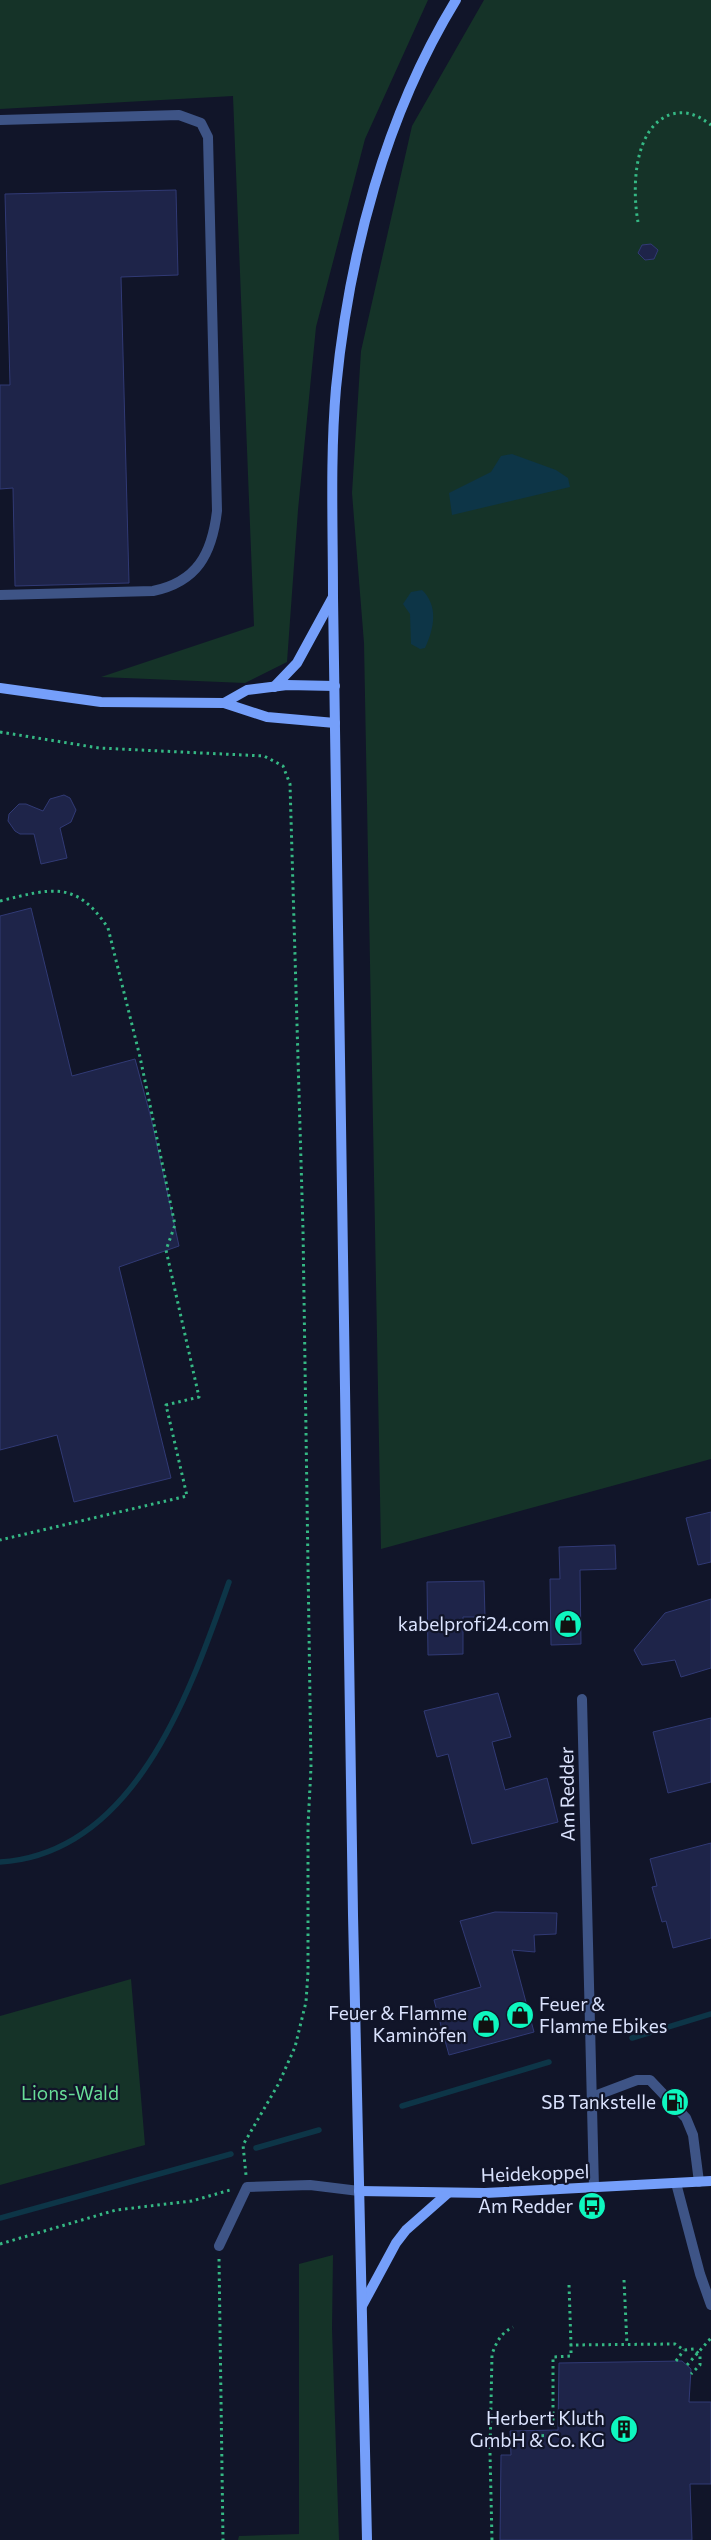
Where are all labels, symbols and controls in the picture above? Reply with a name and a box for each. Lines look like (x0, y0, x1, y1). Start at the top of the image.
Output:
shop icon: kabelprofi24.com (553, 1609, 583, 1639)
place label: kabelprofi24.com (398, 1612, 549, 1635)
street label: Am Redder (554, 1746, 579, 1842)
place label: Feuer & Flamme Ebikes (539, 1992, 667, 2037)
shop icon: Feuer & Flamme Ebikes (505, 2000, 535, 2030)
place label: Feuer & Flamme Kaminöfen (328, 2001, 467, 2046)
shop icon: Feuer & Flamme Kaminöfen (471, 2009, 501, 2039)
park label: Lions-Wald (21, 2081, 119, 2104)
fuel station icon: SB Tankstelle (660, 2087, 690, 2117)
place label: SB Tankstelle (541, 2090, 656, 2113)
street label: Heidekoppel (480, 2159, 590, 2186)
bus stop icon: Am Redder (577, 2191, 607, 2221)
place label: Am Redder (478, 2194, 573, 2217)
place label: Herbert Kluth GmbH & Co. KG (470, 2406, 605, 2451)
building icon: Herbert Kluth GmbH & Co. KG (609, 2414, 639, 2444)

